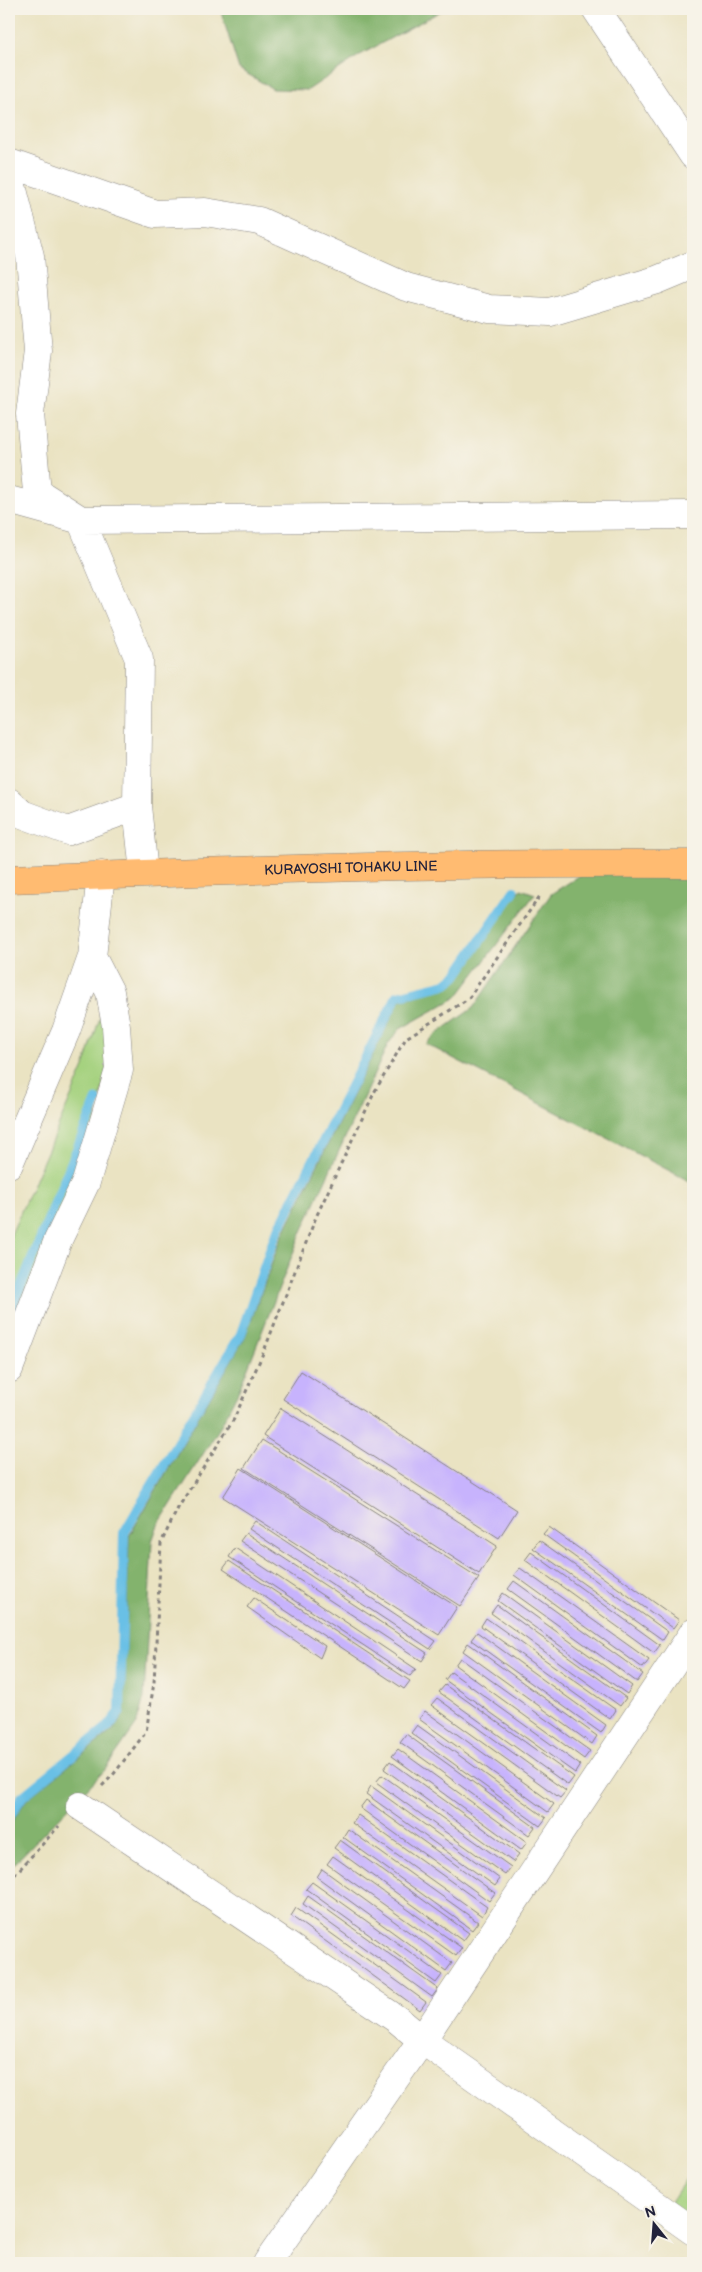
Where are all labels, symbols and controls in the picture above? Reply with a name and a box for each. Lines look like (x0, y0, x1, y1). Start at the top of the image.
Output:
street label: KURAYOSHI TOHAKU LINE (264, 857, 438, 878)
north arrow (630, 2200, 680, 2250)
text: N (643, 2202, 658, 2222)

